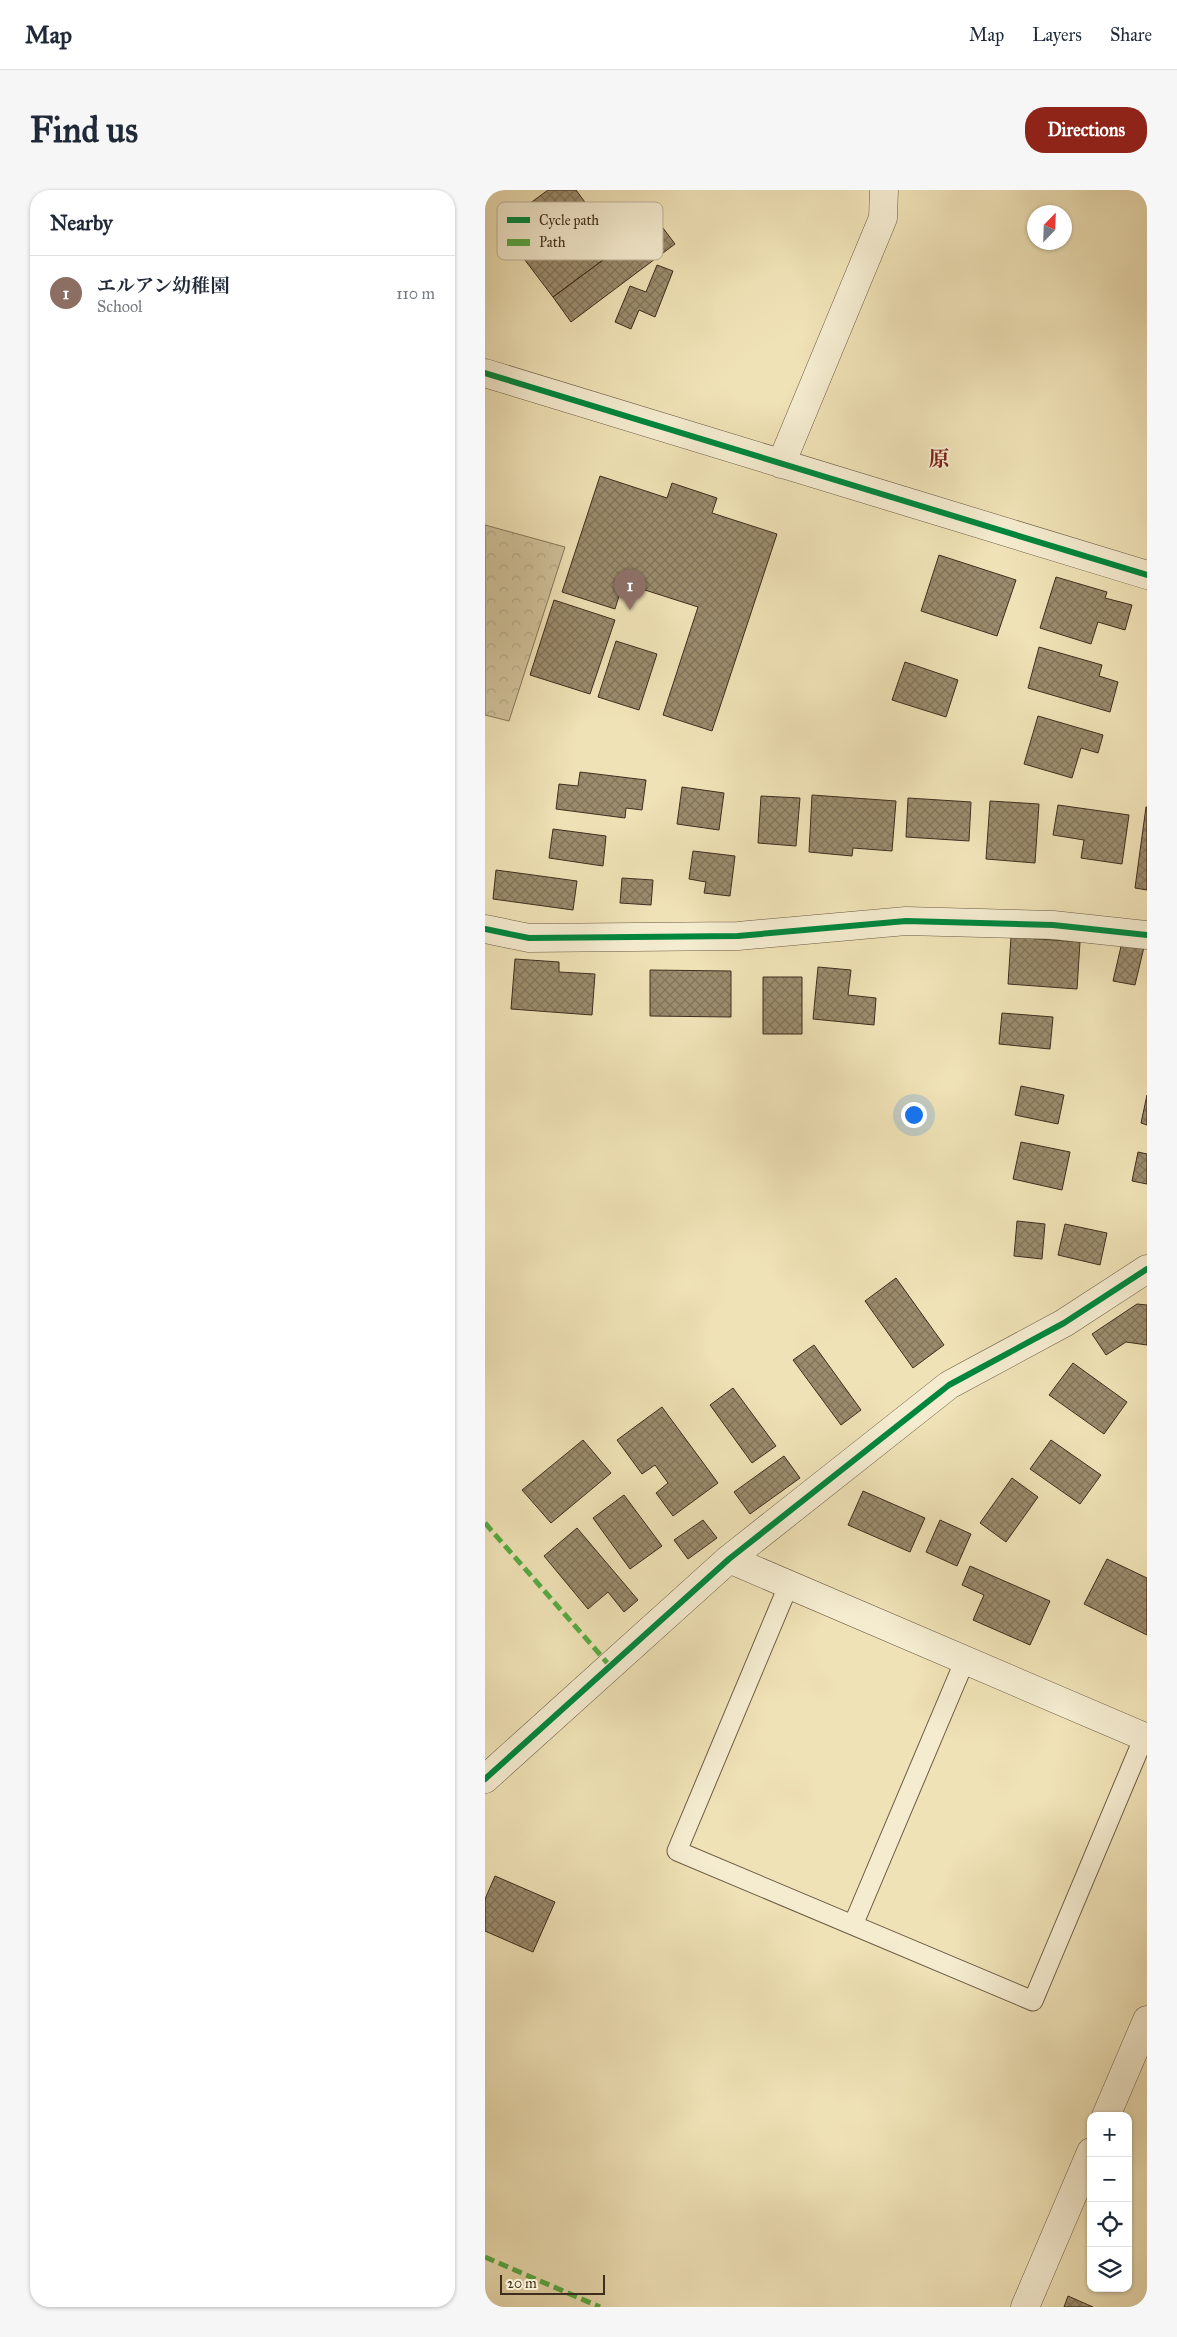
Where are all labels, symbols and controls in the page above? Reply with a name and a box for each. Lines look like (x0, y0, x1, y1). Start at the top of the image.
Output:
text: Map (25, 20, 72, 50)
text: Map (969, 24, 1004, 46)
text: Layers (1032, 24, 1082, 46)
text: Share (1110, 24, 1152, 46)
button: Directions (1025, 107, 1147, 153)
text: Find us (30, 109, 138, 152)
legend (497, 202, 663, 260)
north arrow (1027, 205, 1072, 250)
text: Nearby (50, 210, 113, 236)
text: Cycle path (539, 212, 599, 229)
text: Path (539, 234, 566, 251)
text: エルアン幼稚園 (97, 274, 229, 297)
text: 1 (63, 284, 69, 303)
text: 110 m (396, 284, 435, 303)
text: School (97, 297, 142, 316)
district label: 原 (929, 446, 950, 472)
pin: 1 (614, 569, 646, 610)
your location (901, 1102, 927, 1128)
map controls (1087, 2112, 1132, 2292)
button: + (1087, 2112, 1132, 2157)
button: − (1087, 2157, 1132, 2202)
button: locate (1087, 2202, 1132, 2247)
button: layers (1087, 2247, 1132, 2292)
scale bar (500, 2272, 605, 2295)
text: 20 m (507, 2275, 537, 2292)

